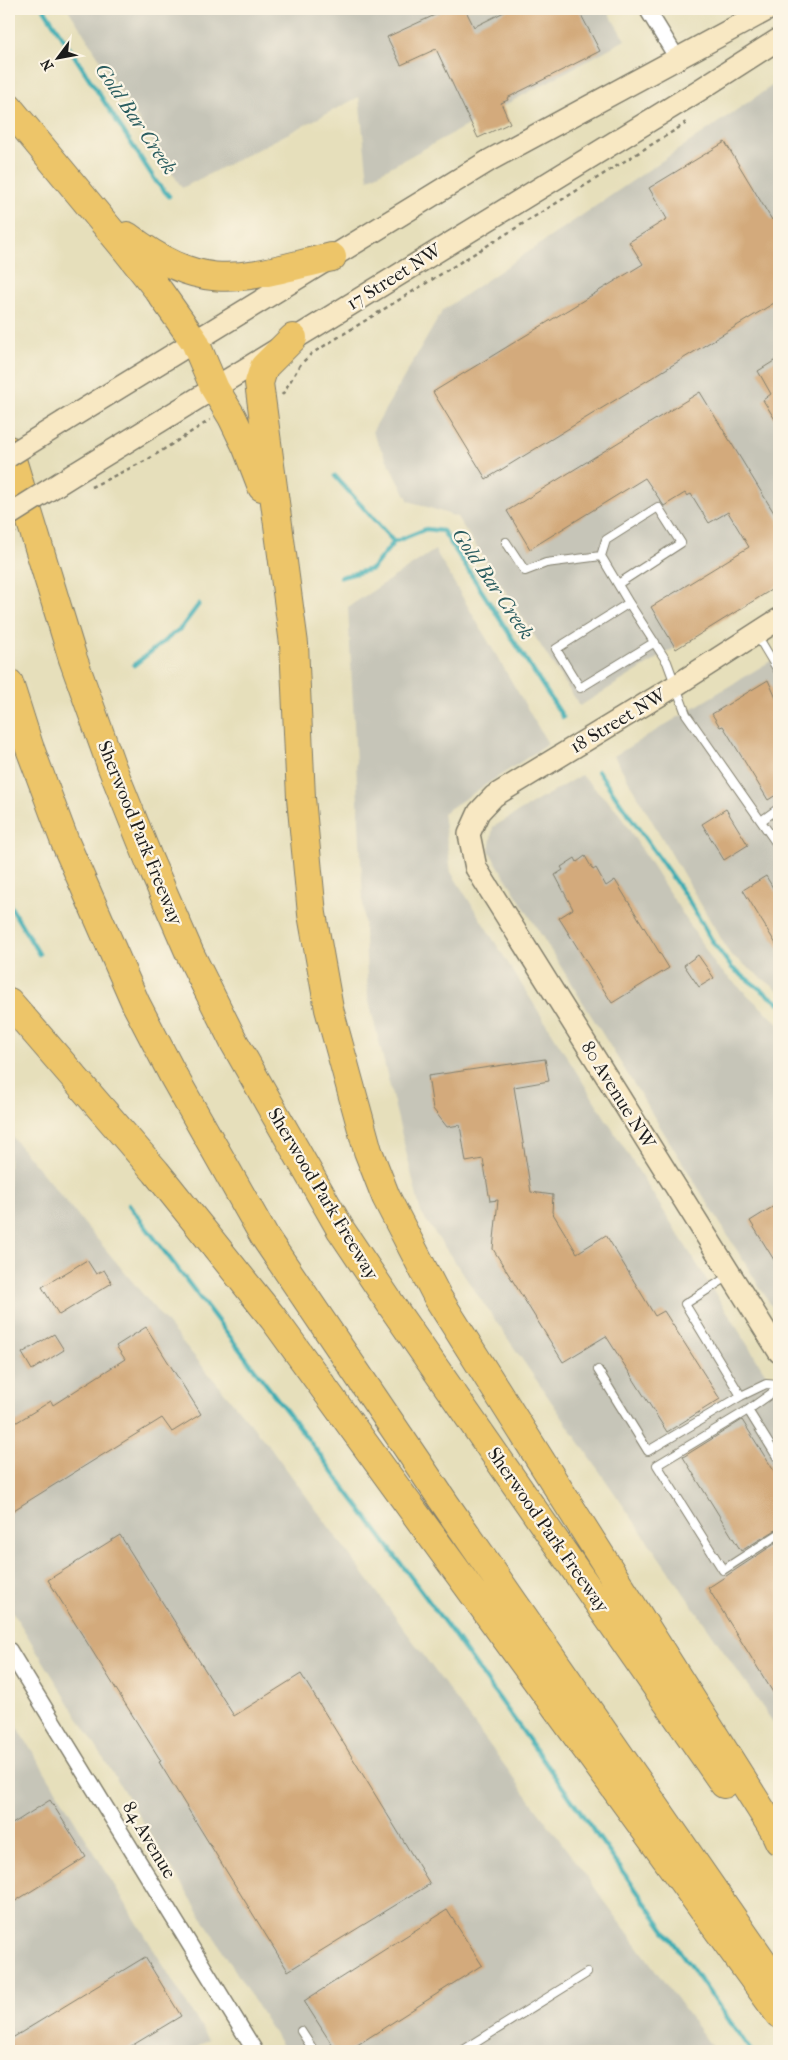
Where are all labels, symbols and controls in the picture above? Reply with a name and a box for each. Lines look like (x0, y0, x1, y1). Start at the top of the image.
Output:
north arrow (32, 32, 82, 82)
text: N (37, 55, 57, 74)
water label: Gold Bar Creek (90, 59, 182, 179)
street label: 17 Street NW (343, 239, 446, 315)
water label: Gold Bar Creek (447, 524, 539, 644)
street label: 18 Street NW (566, 683, 671, 758)
street label: Sherwood Park Freeway (93, 738, 187, 929)
street label: 80 Avenue NW (576, 1037, 661, 1154)
street label: Sherwood Park Freeway (263, 1104, 384, 1285)
street label: Sherwood Park Freeway (483, 1443, 614, 1618)
street label: 84 Avenue (117, 1797, 181, 1883)

